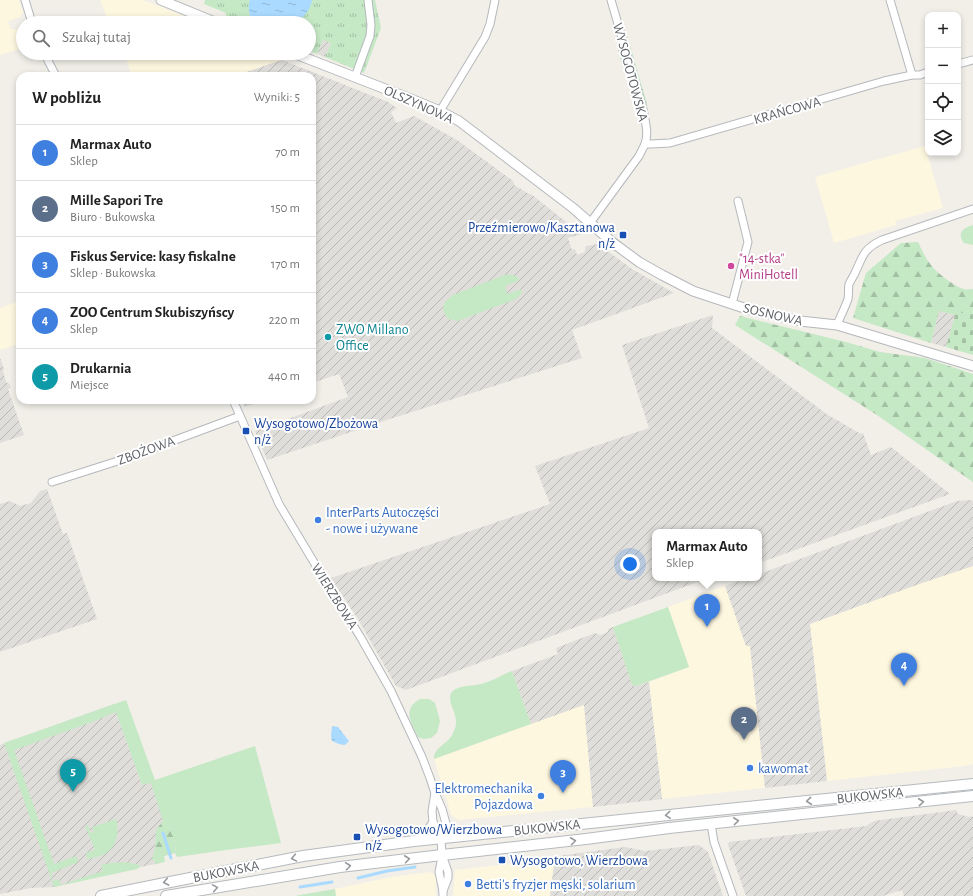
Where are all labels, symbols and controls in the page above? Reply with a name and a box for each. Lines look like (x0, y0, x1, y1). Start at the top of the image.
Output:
map controls (925, 12, 961, 156)
button: + (925, 12, 961, 48)
search box (16, 16, 316, 60)
street label: WYSOGOTOWSKA (610, 21, 650, 123)
icon: search (30, 27, 52, 49)
text: Szukaj tutaj (62, 30, 131, 45)
button: − (925, 48, 961, 84)
street label: OLSZYNOWA (382, 83, 455, 126)
button: locate (925, 84, 961, 120)
text: W pobliżu (32, 89, 101, 106)
text: Wyniki: 5 (254, 91, 300, 104)
street label: KRAŃCOWA (751, 92, 822, 127)
button: layers (925, 120, 961, 156)
text: Marmax Auto (70, 137, 152, 152)
text: 1 (43, 146, 47, 159)
text: 70 m (275, 146, 300, 159)
text: Sklep (70, 155, 98, 168)
text: Mille Sapori Tre (70, 193, 163, 208)
text: 2 (42, 202, 48, 215)
text: 150 m (271, 202, 300, 215)
text: Biuro · Bukowska (70, 211, 155, 224)
place label: Przeźmierowo/Kasztanowa n/ż (468, 221, 616, 251)
marker: Przeźmierowo/Kasztanowa n/ż (618, 230, 628, 240)
text: Fiskus Service: kasy fiskalne (70, 249, 236, 264)
place label: "14-stka" MiniHotell (739, 252, 798, 282)
text: 3 (42, 258, 48, 271)
text: 170 m (271, 258, 300, 271)
marker: "14-stka" MiniHotell (726, 261, 736, 271)
text: Sklep · Bukowska (70, 267, 156, 280)
street label: SOSNOWA (742, 301, 804, 329)
text: ZOO Centrum Skubiszyńscy (70, 305, 234, 320)
text: 4 (42, 314, 48, 327)
text: 220 m (269, 314, 300, 327)
text: Sklep (70, 323, 98, 336)
place label: ZWO Millano Office (336, 323, 409, 353)
marker: ZWO Millano Office (323, 332, 333, 342)
text: Drukarnia (70, 361, 131, 376)
text: 5 (42, 370, 48, 383)
text: 440 m (268, 370, 300, 383)
text: Miejsce (70, 379, 109, 392)
place label: Wysogotowo/Zbożowa n/ż (254, 417, 379, 447)
marker: Wysogotowo/Zbożowa n/ż (241, 426, 251, 436)
street label: ZBOŻOWA (115, 431, 177, 468)
place label: InterParts Autoczęści - nowe i używane (326, 506, 439, 536)
marker: InterParts Autoczęści - nowe i używane (313, 515, 323, 525)
popup (652, 529, 762, 581)
text: Marmax Auto (666, 539, 748, 554)
your location (620, 554, 640, 574)
text: Sklep (666, 557, 694, 570)
street label: WIERZBOWA (308, 561, 360, 632)
pin: 1 (694, 594, 720, 627)
pin: 4 (891, 653, 917, 686)
pin: 2 (731, 707, 757, 740)
pin: 5 (60, 759, 86, 792)
pin: 3 (550, 760, 576, 793)
place label: kawomat (758, 762, 809, 776)
marker: kawomat (745, 763, 755, 773)
place label: Elektromechanika Pojazdowa (434, 782, 534, 812)
street label: BUKOWSKA (836, 786, 904, 806)
marker: Elektromechanika Pojazdowa (536, 791, 546, 801)
one-way arrow (806, 796, 812, 805)
one-way arrow (918, 797, 924, 806)
one-way arrow (665, 810, 671, 819)
one-way arrow (733, 817, 739, 826)
street label: BUKOWSKA (513, 818, 581, 838)
place label: Wysogotowo/Wierzbowa n/ż (365, 823, 503, 853)
marker: Wysogotowo/Wierzbowa n/ż (352, 832, 362, 842)
one-way arrow (570, 837, 576, 846)
one-way arrow (291, 853, 297, 862)
place label: Wysogotowo, Wierzbowa (510, 854, 649, 868)
one-way arrow (404, 855, 410, 864)
marker: Wysogotowo, Wierzbowa (497, 855, 507, 865)
street label: BUKOWSKA (192, 859, 260, 885)
one-way arrow (345, 862, 352, 871)
one-way arrow (163, 878, 169, 886)
place label: Betti's fryzjer męski, solarium (476, 878, 636, 892)
marker: Betti's fryzjer męski, solarium (463, 879, 473, 889)
one-way arrow (212, 884, 218, 892)

